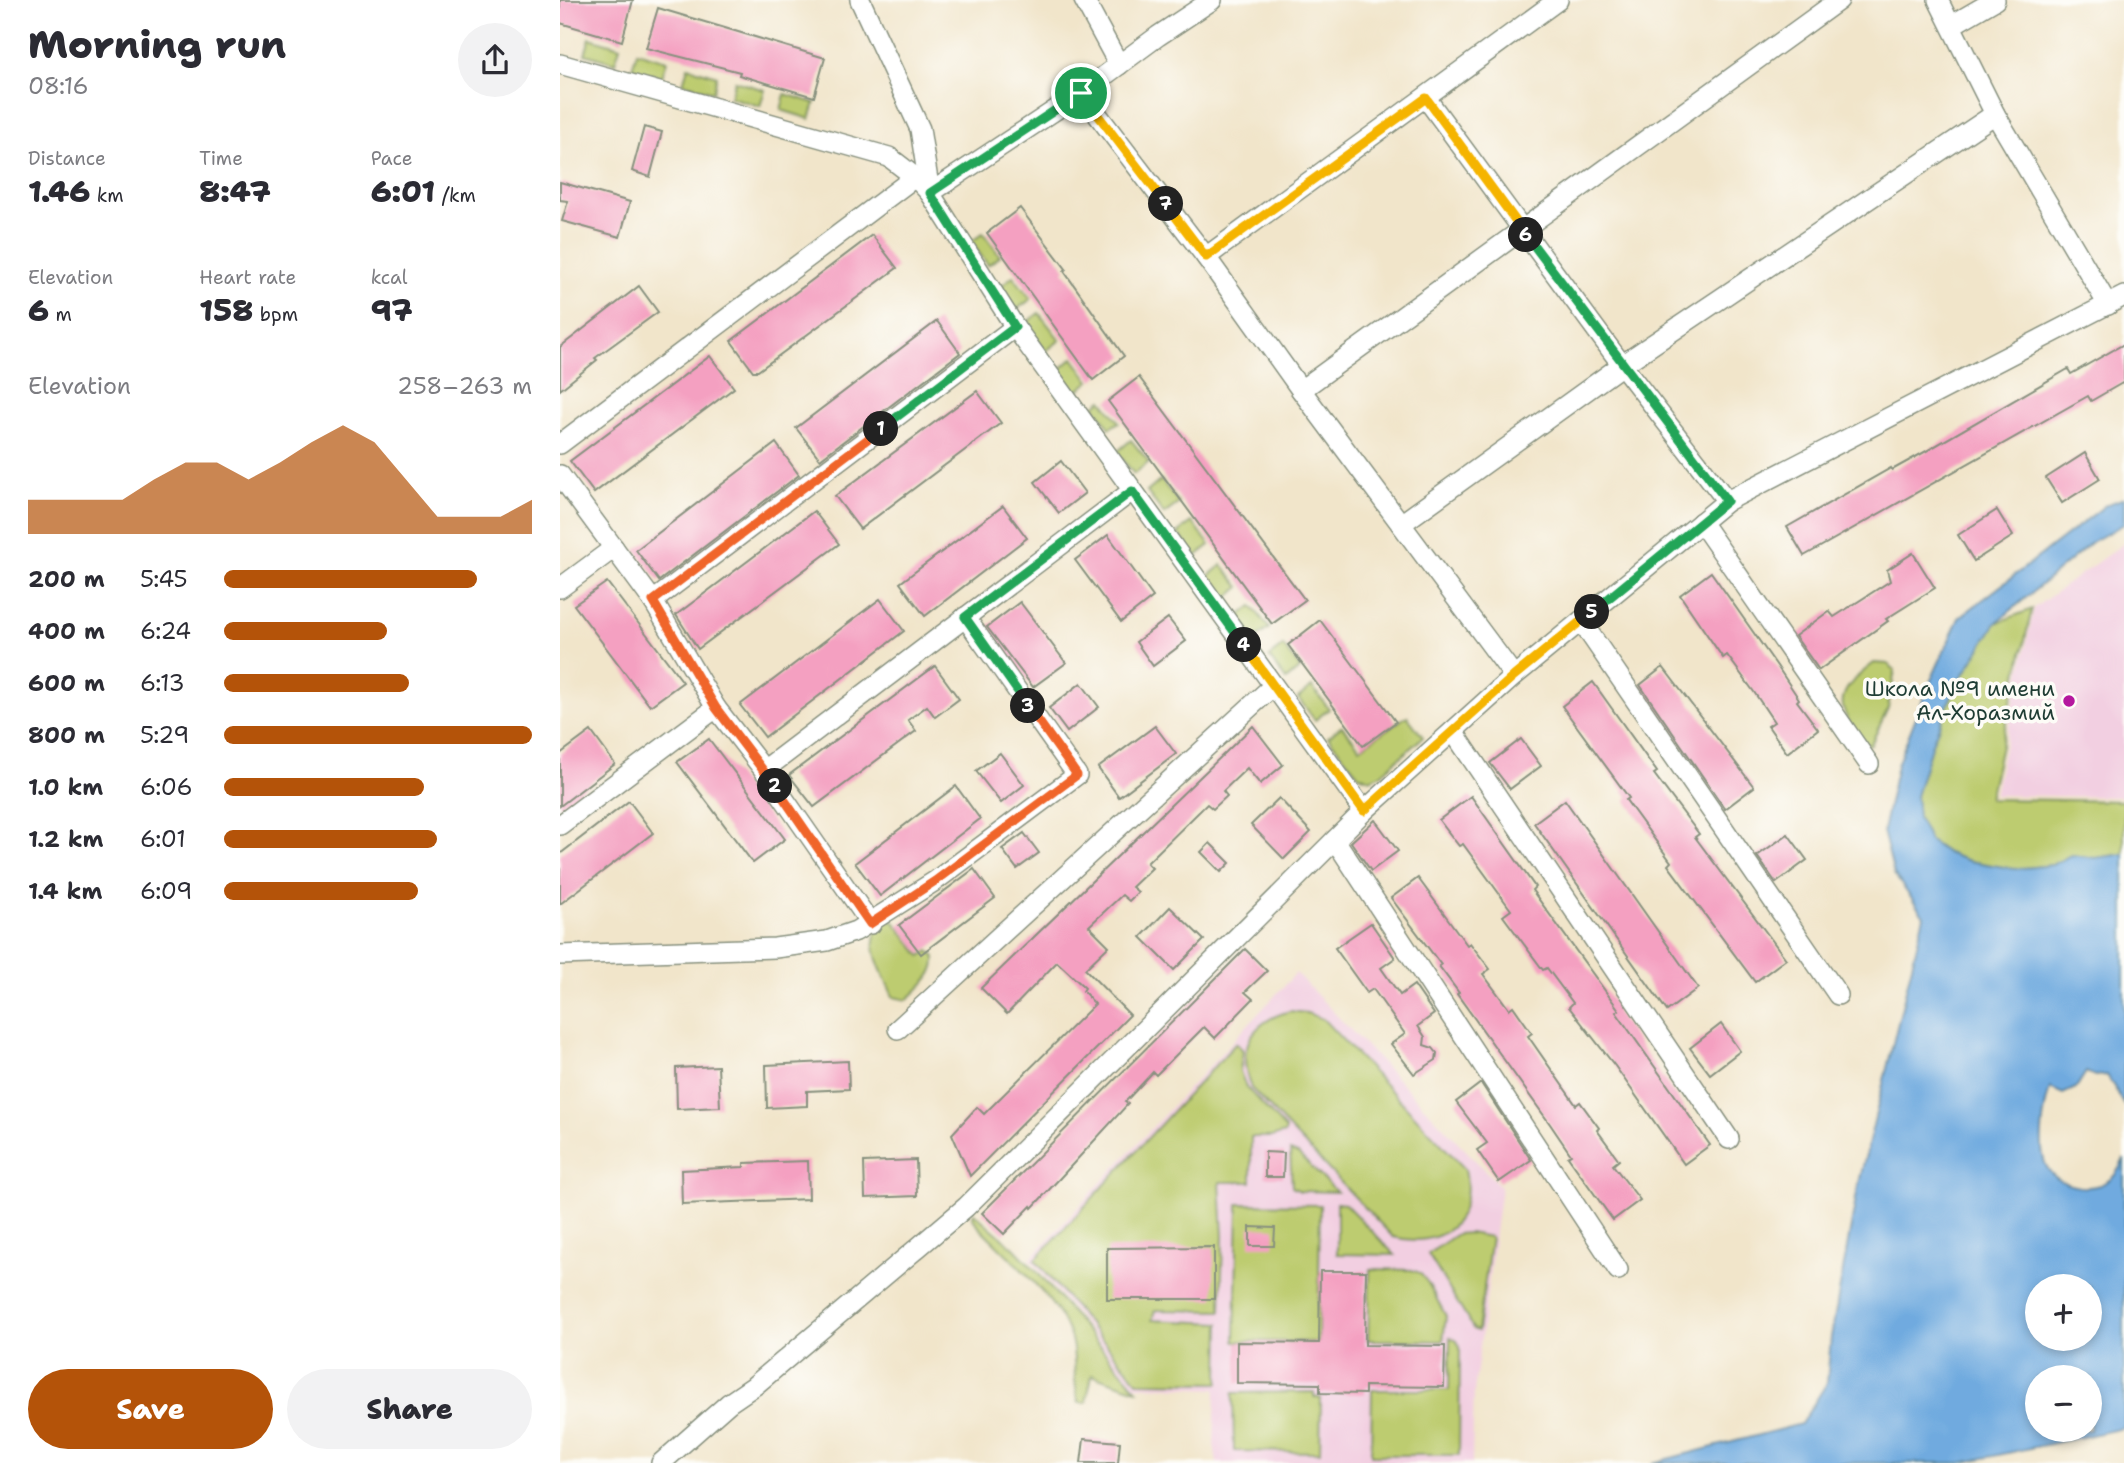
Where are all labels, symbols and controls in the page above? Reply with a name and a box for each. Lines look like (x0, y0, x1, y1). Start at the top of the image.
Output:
text: Morning run (28, 19, 286, 70)
button: share (458, 23, 532, 97)
pin (1051, 63, 1111, 123)
text: 08:16 (28, 71, 89, 101)
icon: arrive (1062, 74, 1100, 112)
text: Distance (28, 146, 106, 171)
text: Time (199, 146, 243, 171)
text: Pace (371, 146, 412, 171)
text: 1.46 (28, 171, 90, 212)
text: 8:47 (199, 171, 271, 212)
text: 6:01 (371, 171, 435, 212)
text: km (90, 183, 124, 208)
text: /km (435, 183, 476, 208)
pin: 7 (1148, 186, 1184, 222)
text: 7 (1159, 191, 1172, 216)
pin: 6 (1508, 218, 1544, 252)
text: 6 (1519, 222, 1532, 247)
text: Elevation (28, 265, 113, 290)
text: Heart rate (199, 265, 296, 290)
text: kcal (371, 265, 408, 290)
text: 6 (28, 290, 49, 331)
text: 158 (199, 290, 253, 331)
text: 97 (371, 290, 412, 331)
text: m (49, 302, 72, 327)
text: bpm (253, 302, 298, 327)
text: Elevation (28, 371, 131, 401)
text: 258–263 m (397, 371, 532, 401)
pin: 1 (864, 412, 898, 446)
text: 1 (876, 416, 885, 441)
text: 200 m (28, 564, 105, 594)
text: 5:45 (140, 564, 188, 594)
pin: 5 (1574, 594, 1610, 630)
text: 5 (1586, 599, 1597, 624)
text: 400 m (28, 616, 105, 646)
text: 6:24 (140, 616, 191, 646)
pin: 4 (1226, 628, 1262, 662)
text: 4 (1237, 632, 1250, 657)
text: 600 m (28, 668, 105, 698)
text: 6:13 (140, 668, 185, 698)
place label: Школа №9 имени Ал-Хоразмий (1865, 675, 2055, 727)
pin: 3 (1010, 688, 1046, 724)
text: 3 (1021, 693, 1034, 718)
marker: Школа №9 имени Ал-Хоразмий (2061, 693, 2077, 709)
text: 800 m (28, 720, 105, 750)
text: 5:29 (140, 720, 189, 750)
pin: 2 (758, 768, 792, 804)
text: 1.0 km (28, 772, 103, 802)
text: 6:06 (140, 772, 193, 802)
text: 2 (768, 773, 781, 798)
text: 1.2 km (28, 824, 104, 854)
text: 6:01 (140, 824, 186, 854)
text: 1.4 km (28, 876, 102, 906)
text: 6:09 (140, 876, 192, 906)
map controls (2025, 1274, 2102, 1442)
button: + (2025, 1274, 2102, 1351)
button: − (2025, 1365, 2102, 1442)
button: Save (28, 1369, 273, 1449)
button: Share (287, 1369, 532, 1449)

